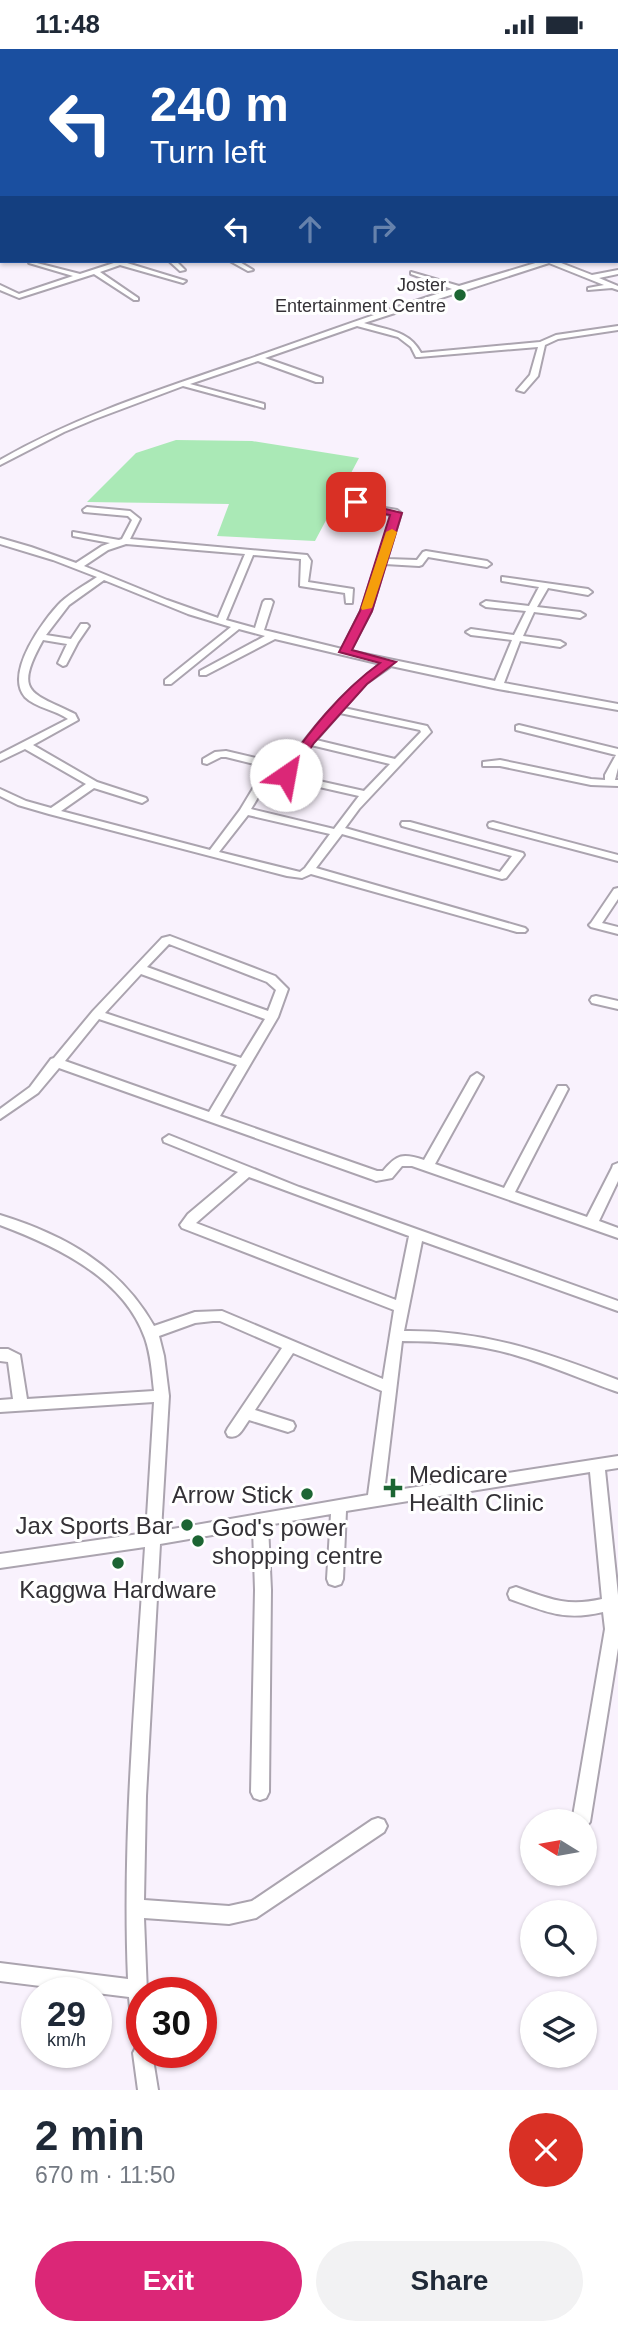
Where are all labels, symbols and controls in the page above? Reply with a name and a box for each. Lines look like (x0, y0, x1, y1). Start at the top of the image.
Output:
text: 11:48 (35, 9, 100, 39)
icon: left (35, 77, 126, 168)
text: 240 m (150, 77, 289, 131)
text: Turn left (150, 134, 266, 170)
icon: left (218, 210, 256, 248)
icon: ahead (291, 210, 329, 248)
icon: right (364, 210, 402, 248)
place label: Joster Entertainment Centre (275, 275, 446, 316)
marker: Joster Entertainment Centre (452, 287, 468, 303)
pin (326, 472, 386, 532)
icon: arrive (337, 483, 375, 521)
position arrow (249, 738, 323, 812)
place label: Medicare Health Clinic (409, 1461, 544, 1516)
marker: Medicare Health Clinic (383, 1478, 403, 1498)
place label: Arrow Stick (172, 1481, 294, 1508)
marker: Arrow Stick (299, 1486, 315, 1502)
place label: Jax Sports Bar (16, 1512, 173, 1539)
place label: God's power shopping centre (212, 1514, 383, 1569)
marker: Jax Sports Bar (179, 1517, 195, 1533)
marker: God's power shopping centre (190, 1533, 206, 1549)
marker: Kaggwa Hardware (110, 1555, 126, 1571)
place label: Kaggwa Hardware (19, 1576, 217, 1603)
north arrow (520, 1809, 597, 1887)
map controls (520, 1809, 597, 2068)
button: search (520, 1900, 597, 1977)
speed limit sign: 30 (126, 1977, 217, 2068)
button: layers (520, 1991, 597, 2068)
text: 29 (47, 1994, 86, 2033)
text: km/h (47, 2030, 86, 2050)
text: 2 min (35, 2112, 145, 2159)
button: close (509, 2113, 583, 2187)
text: 670 m · 11:50 (35, 2162, 175, 2188)
button: Exit (35, 2241, 302, 2321)
button: Share (316, 2241, 583, 2321)

